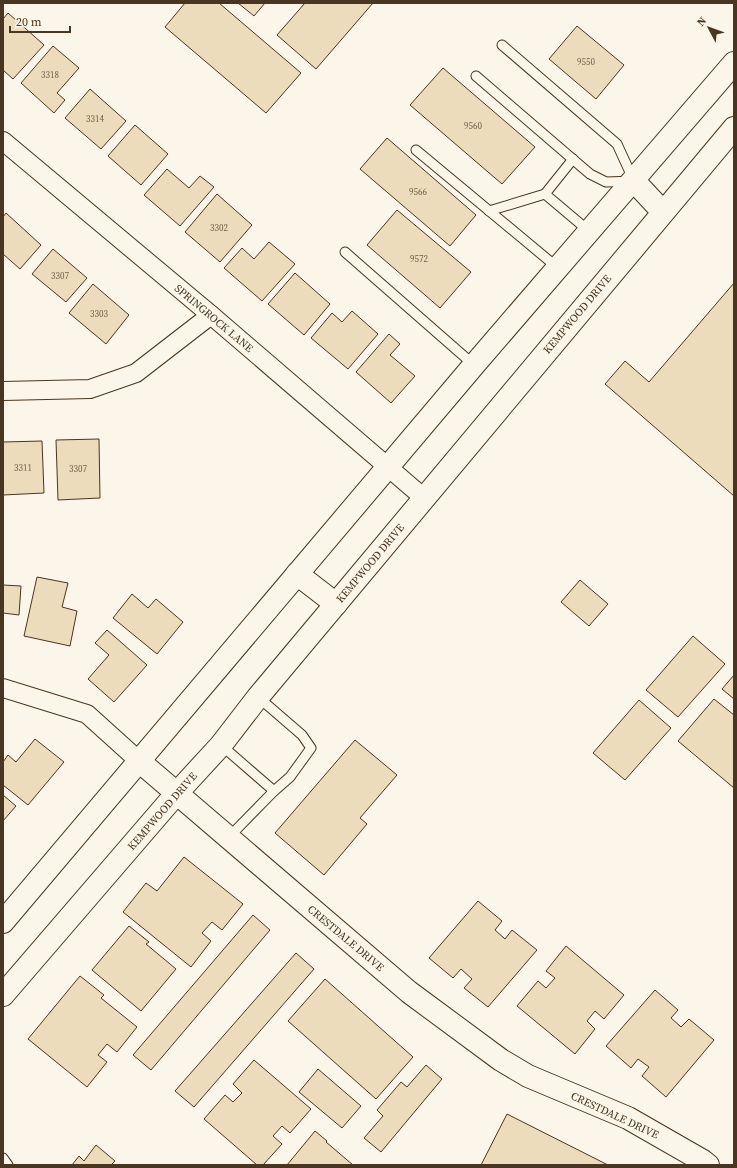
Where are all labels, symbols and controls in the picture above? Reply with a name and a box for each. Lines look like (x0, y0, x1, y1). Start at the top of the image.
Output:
scale bar (10, 8, 70, 34)
north arrow (689, 8, 729, 48)
text: 20 m (16, 14, 42, 30)
text: N (694, 14, 710, 30)
house number: 9550 (577, 56, 595, 68)
house number: 3318 (41, 69, 59, 81)
house number: 3314 (86, 113, 104, 125)
house number: 9560 (464, 120, 482, 132)
house number: 9566 (409, 186, 427, 198)
house number: 3302 (210, 222, 228, 234)
house number: 9572 (410, 253, 428, 265)
house number: 3307 (51, 270, 69, 282)
street label: KEMPWOOD DRIVE (540, 271, 615, 357)
street label: SPRINGROCK LANE (171, 281, 256, 356)
house number: 3303 (90, 308, 108, 320)
house number: 3311 (14, 462, 32, 474)
house number: 3307 (69, 463, 87, 475)
street label: KEMPWOOD DRIVE (333, 520, 408, 606)
street label: KEMPWOOD DRIVE (124, 769, 201, 854)
street label: CRESTDALE DRIVE (304, 902, 387, 975)
street label: CRESTDALE DRIVE (568, 1088, 662, 1143)

